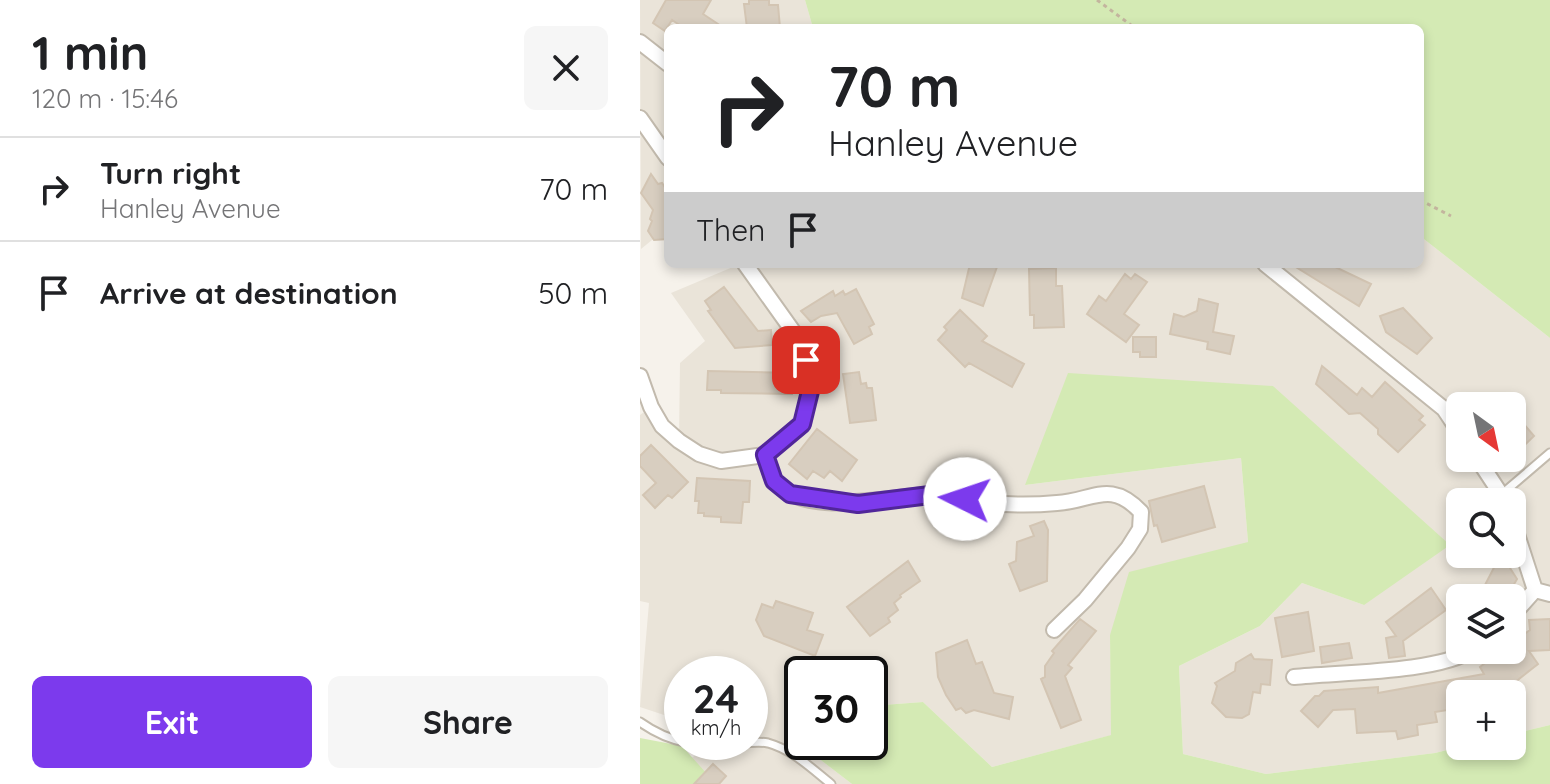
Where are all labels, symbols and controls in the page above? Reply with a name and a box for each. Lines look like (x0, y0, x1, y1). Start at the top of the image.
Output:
text: 1 min (32, 22, 148, 82)
button: close (524, 26, 608, 110)
text: 70 m (828, 51, 960, 121)
icon: right (696, 56, 800, 160)
text: 120 m · 15:46 (32, 82, 178, 115)
text: Hanley Avenue (828, 120, 1078, 165)
text: Turn right (100, 154, 241, 192)
icon: right (32, 167, 76, 211)
text: 70 m (539, 170, 608, 208)
text: Hanley Avenue (100, 192, 281, 225)
icon: arrive (781, 208, 825, 252)
text: Then (696, 211, 765, 249)
icon: arrive (32, 271, 76, 315)
text: Arrive at destination (100, 274, 398, 312)
text: 50 m (538, 274, 608, 312)
pin (772, 326, 840, 394)
icon: arrive (784, 338, 828, 382)
north arrow (1446, 392, 1526, 472)
map controls (1446, 392, 1526, 760)
position arrow (923, 457, 1007, 541)
button: search (1446, 488, 1526, 568)
button: layers (1446, 584, 1526, 664)
speed limit sign: 30 (784, 656, 888, 760)
text: 24 (693, 673, 739, 723)
button: Exit (32, 676, 312, 768)
button: Share (328, 676, 608, 768)
button: + (1446, 680, 1526, 760)
text: km/h (691, 715, 741, 740)

